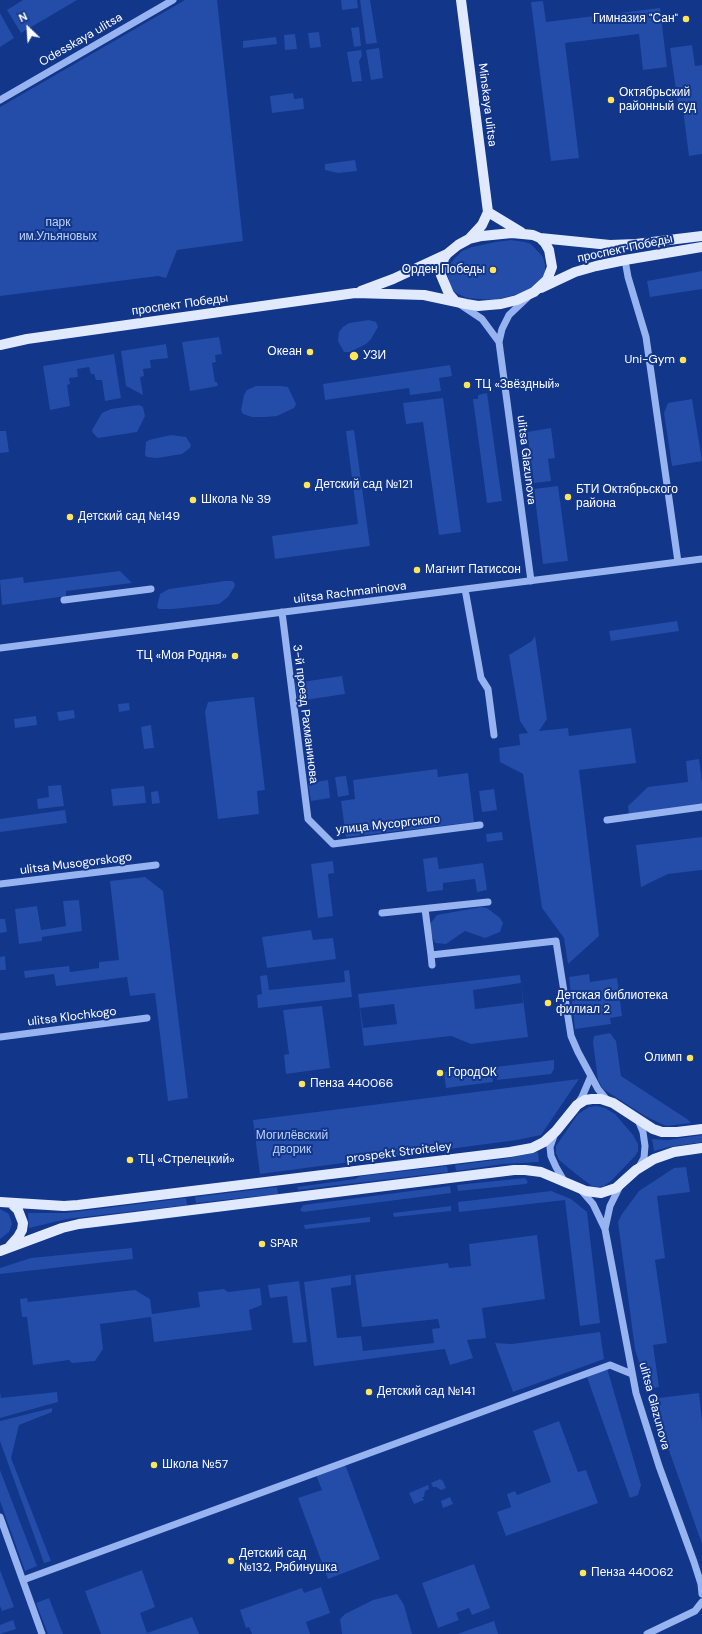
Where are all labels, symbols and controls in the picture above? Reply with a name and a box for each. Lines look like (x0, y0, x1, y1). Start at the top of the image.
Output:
north arrow (8, 8, 48, 48)
text: N (16, 9, 30, 25)
street label: Odesskaya ulitsa (37, 10, 125, 70)
place label: Гимназия "Сан" (593, 12, 678, 26)
marker: Гимназия "Сан" (681, 14, 691, 24)
street label: Minskaya ulitsa (475, 62, 499, 148)
place label: Октябрьский районный суд (619, 86, 696, 114)
marker: Октябрьский районный суд (606, 95, 616, 105)
park label: парк им.Ульяновых (19, 216, 97, 244)
street label: проспект Победы (576, 232, 674, 266)
place label: Орден Победы (402, 263, 485, 277)
marker: Орден Победы (488, 265, 498, 275)
street label: проспект Победы (131, 291, 229, 319)
place label: Океан (267, 345, 302, 359)
marker: Океан (305, 347, 315, 357)
place label: УЗИ (363, 349, 386, 363)
marker: УЗИ (348, 350, 360, 362)
place label: Uni-Gym (624, 353, 675, 367)
marker: Uni-Gym (678, 355, 688, 365)
place label: ТЦ «Звёздный» (475, 378, 560, 392)
marker: ТЦ «Звёздный» (462, 380, 472, 390)
street label: ulitsa Glazunova (513, 415, 539, 505)
place label: Детский сад №121 (315, 478, 413, 492)
marker: Детский сад №121 (302, 480, 312, 490)
place label: БТИ Октябрьского района (576, 483, 678, 511)
marker: БТИ Октябрьского района (563, 492, 573, 502)
place label: Школа № 39 (201, 493, 271, 507)
marker: Школа № 39 (188, 495, 198, 505)
place label: Детский сад №149 (78, 510, 180, 524)
marker: Детский сад №149 (65, 512, 75, 522)
place label: Магнит Патиссон (425, 563, 521, 577)
marker: Магнит Патиссон (412, 565, 422, 575)
street label: ulitsa Rachmaninova (293, 579, 407, 607)
street label: 3-й проезд Рахманинова (289, 644, 321, 784)
place label: ТЦ «Моя Родня» (136, 649, 227, 663)
marker: ТЦ «Моя Родня» (230, 651, 240, 661)
street label: улица Мусоргского (335, 812, 441, 838)
street label: ulitsa Musogorskogo (19, 850, 133, 878)
place label: Детская библиотека филиал 2 (556, 989, 668, 1017)
marker: Детская библиотека филиал 2 (543, 998, 553, 1008)
street label: ulitsa Klochkogo (27, 1004, 117, 1030)
place label: Олимп (644, 1051, 682, 1065)
marker: Олимп (685, 1053, 695, 1063)
place label: ГородОК (448, 1066, 497, 1080)
marker: ГородОК (435, 1068, 445, 1078)
place label: Пенза 440066 (310, 1077, 393, 1091)
marker: Пенза 440066 (297, 1079, 307, 1089)
park label: Могилёвский дворик (256, 1129, 328, 1157)
street label: prospekt Stroiteley (345, 1139, 453, 1167)
place label: ТЦ «Стрелецкий» (138, 1153, 235, 1167)
marker: ТЦ «Стрелецкий» (125, 1155, 135, 1165)
place label: SPAR (270, 1237, 298, 1251)
marker: SPAR (257, 1239, 267, 1249)
street label: ulitsa Glazunova (635, 1361, 673, 1451)
place label: Детский сад №141 (377, 1385, 475, 1399)
marker: Детский сад №141 (364, 1387, 374, 1397)
place label: Школа №57 (162, 1458, 228, 1472)
marker: Школа №57 (149, 1460, 159, 1470)
place label: Детский сад №132, Рябинушка (239, 1547, 337, 1575)
marker: Детский сад №132, Рябинушка (226, 1556, 236, 1566)
place label: Пенза 440062 (591, 1566, 673, 1580)
marker: Пенза 440062 (578, 1568, 588, 1578)

